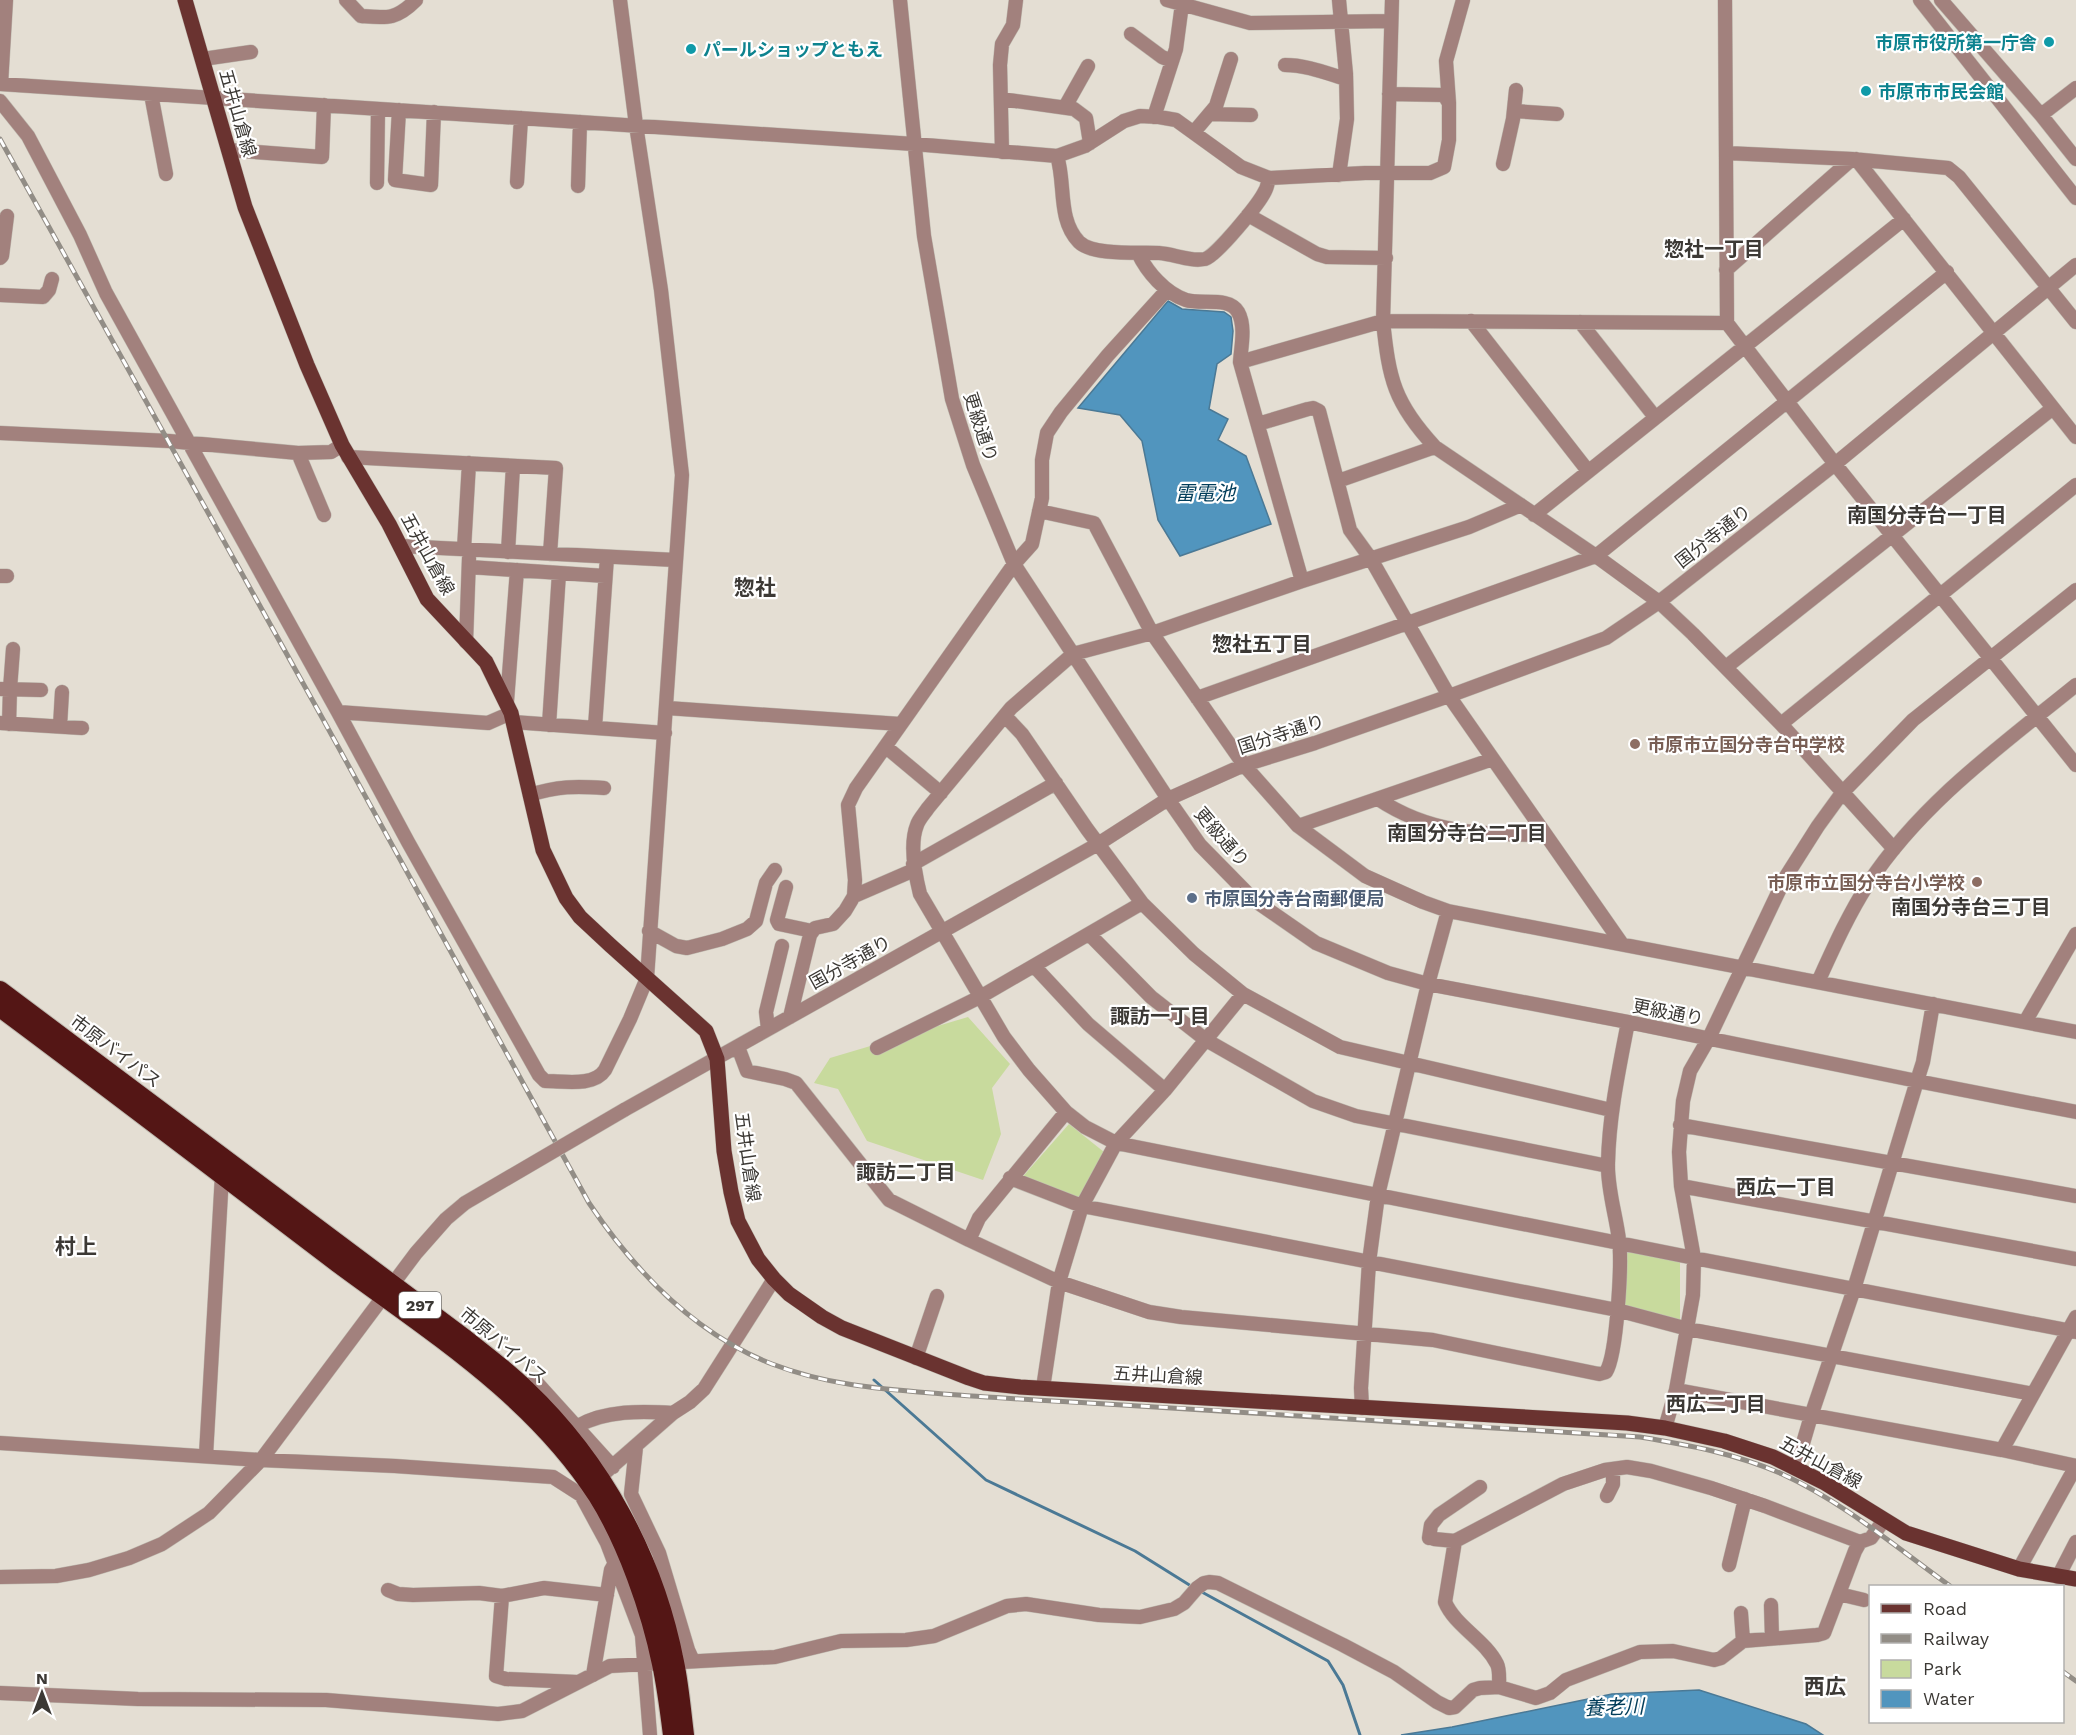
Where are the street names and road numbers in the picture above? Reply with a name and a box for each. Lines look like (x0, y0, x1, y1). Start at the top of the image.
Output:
street label: 五井山倉線 (216, 67, 260, 159)
street label: 更級通り (960, 390, 1002, 464)
street label: 国分寺通り (1671, 500, 1755, 572)
street label: 五井山倉線 (397, 510, 459, 598)
street label: 国分寺通り (1235, 710, 1327, 758)
street label: 更級通り (1190, 803, 1254, 871)
street label: 国分寺通り (806, 931, 894, 993)
street label: 更級通り (1631, 995, 1705, 1029)
street label: 市原バイパス (67, 1010, 165, 1092)
street label: 五井山倉線 (731, 1111, 765, 1203)
road number: 297 (399, 1292, 441, 1318)
street label: 市原バイパス (456, 1302, 552, 1388)
street label: 五井山倉線 (1113, 1362, 1203, 1388)
street label: 五井山倉線 (1776, 1432, 1866, 1492)

